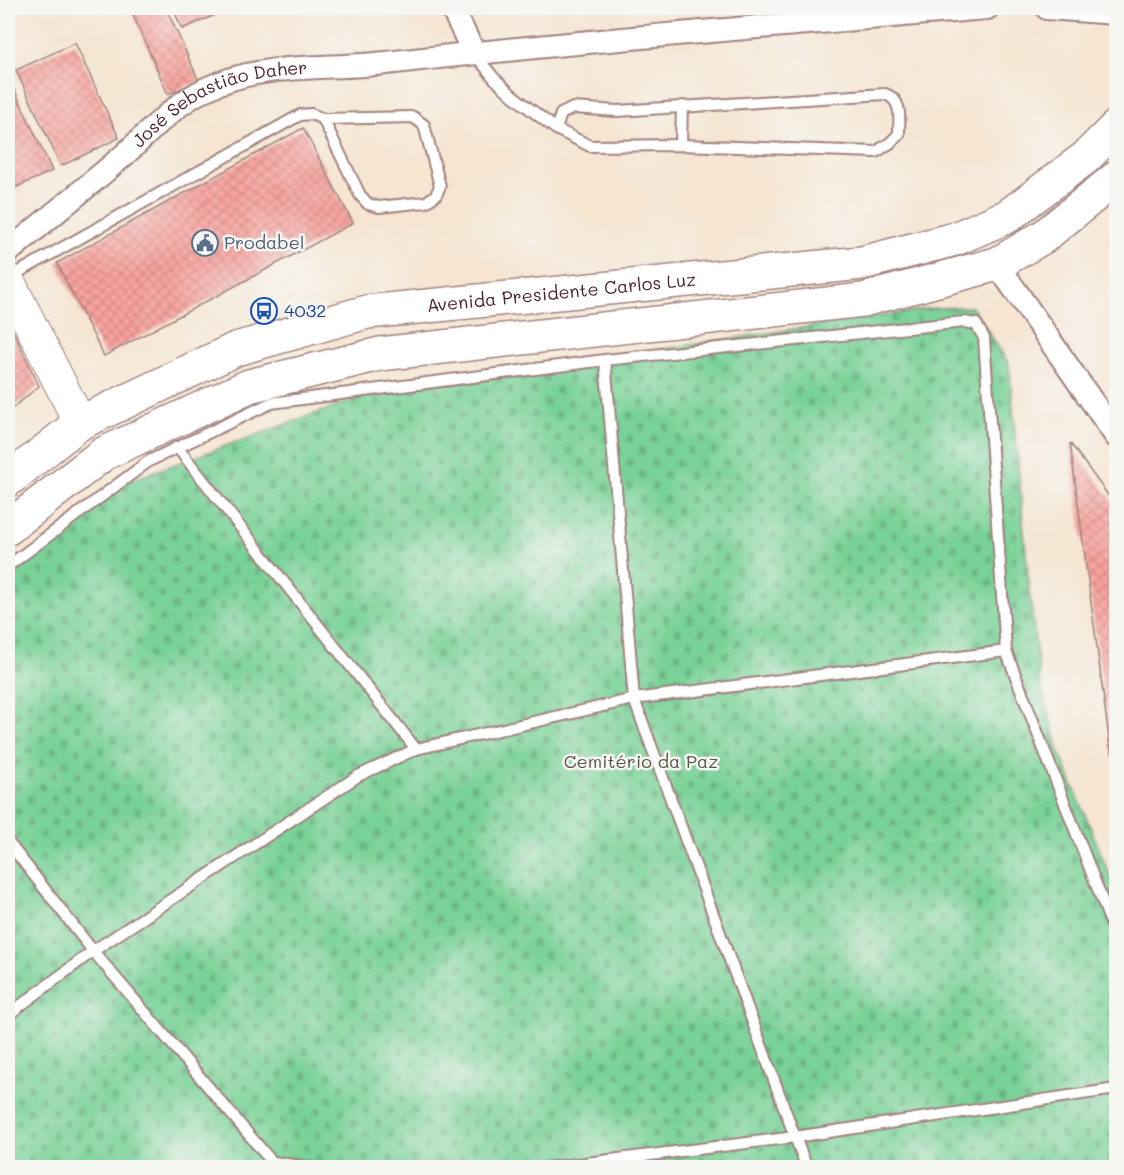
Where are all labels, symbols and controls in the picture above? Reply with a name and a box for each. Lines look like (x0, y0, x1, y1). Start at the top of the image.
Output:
street label: José Sebastião Daher (127, 55, 308, 152)
public building icon: Prodabel (190, 228, 220, 258)
place label: Prodabel (224, 230, 304, 254)
street label: Avenida Presidente Carlos Luz (426, 267, 697, 317)
bus stop icon: 4032 (249, 296, 279, 326)
place label: 4032 (284, 298, 326, 322)
park label: Cemitério da Paz (564, 749, 718, 773)

